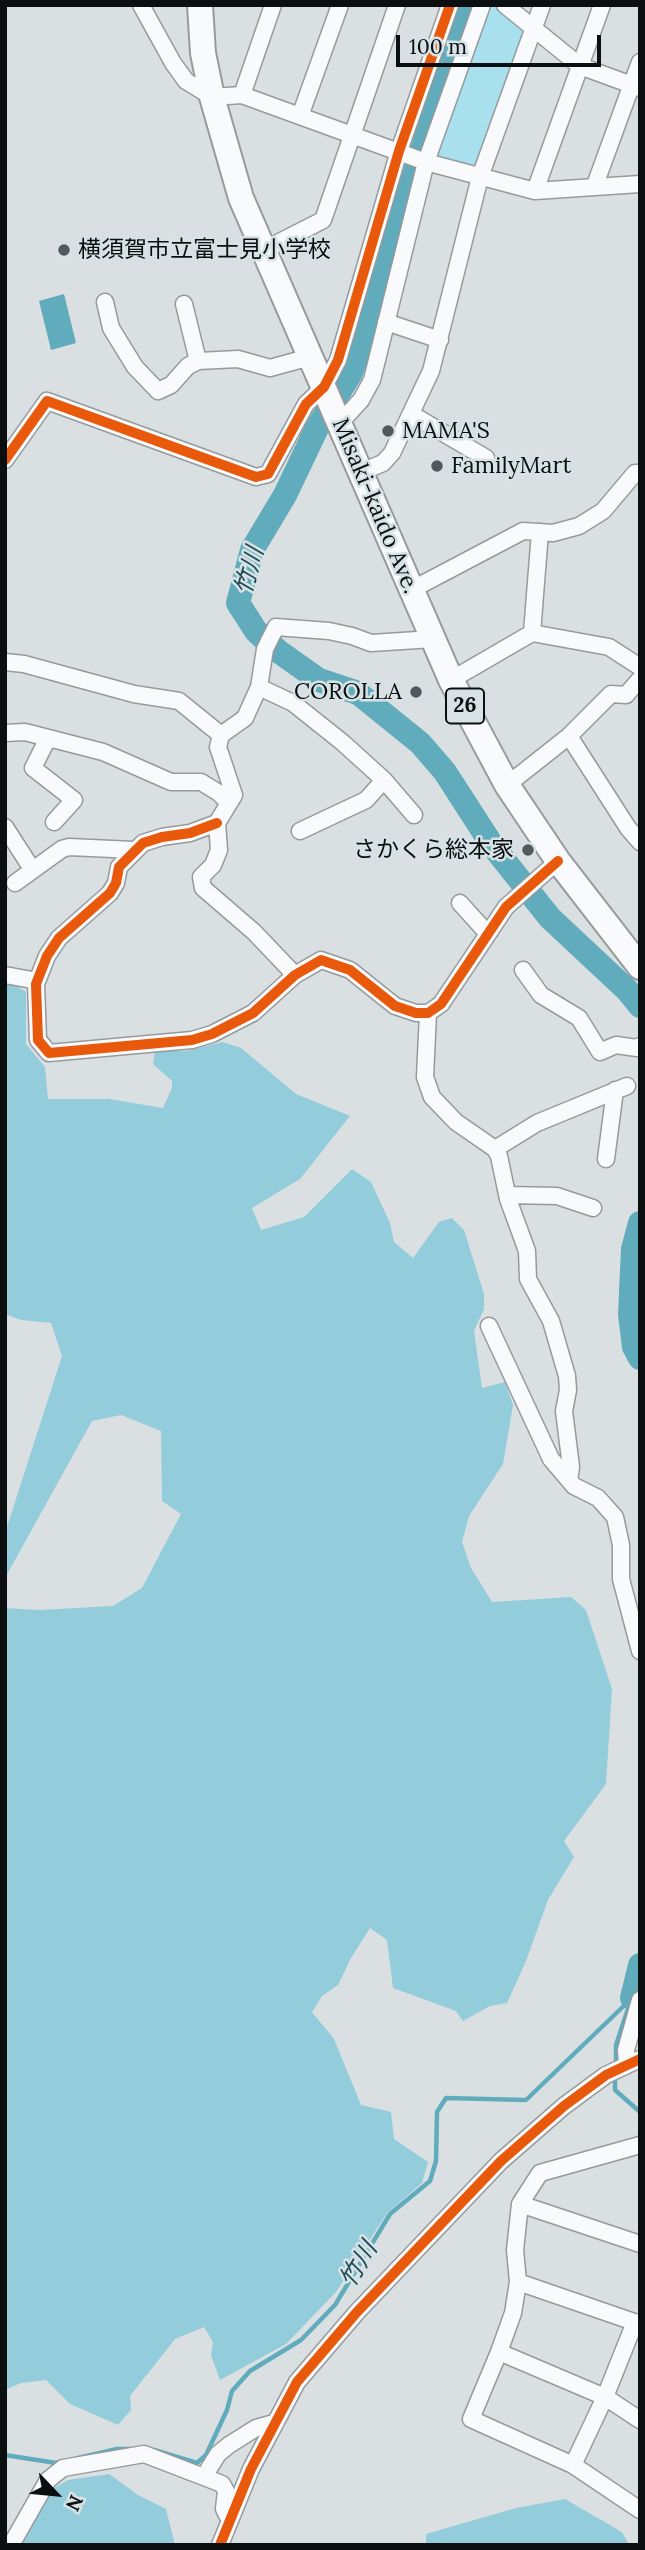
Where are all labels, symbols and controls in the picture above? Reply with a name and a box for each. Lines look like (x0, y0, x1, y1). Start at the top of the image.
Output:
scale bar (400, 21, 605, 65)
text: 100 m (409, 33, 467, 60)
place label: 横須賀市立富士見小学校 (78, 236, 331, 264)
marker: 横須賀市立富士見小学校 (56, 242, 72, 258)
street label: Misaki-kaido Ave. (326, 414, 424, 598)
place label: MAMA'S (402, 417, 490, 445)
marker: MAMA'S (380, 423, 396, 439)
place label: FamilyMart (451, 452, 571, 480)
marker: FamilyMart (429, 458, 445, 474)
water label: 竹川 (230, 544, 270, 598)
place label: COROLLA (294, 678, 402, 706)
marker: COROLLA (408, 684, 424, 700)
road number: 26 (446, 688, 484, 724)
place label: さかくら総本家 (353, 836, 514, 864)
marker: さかくら総本家 (520, 842, 536, 858)
water label: 竹川 (334, 2237, 384, 2293)
north arrow (21, 2459, 91, 2529)
text: N (61, 2491, 89, 2515)

